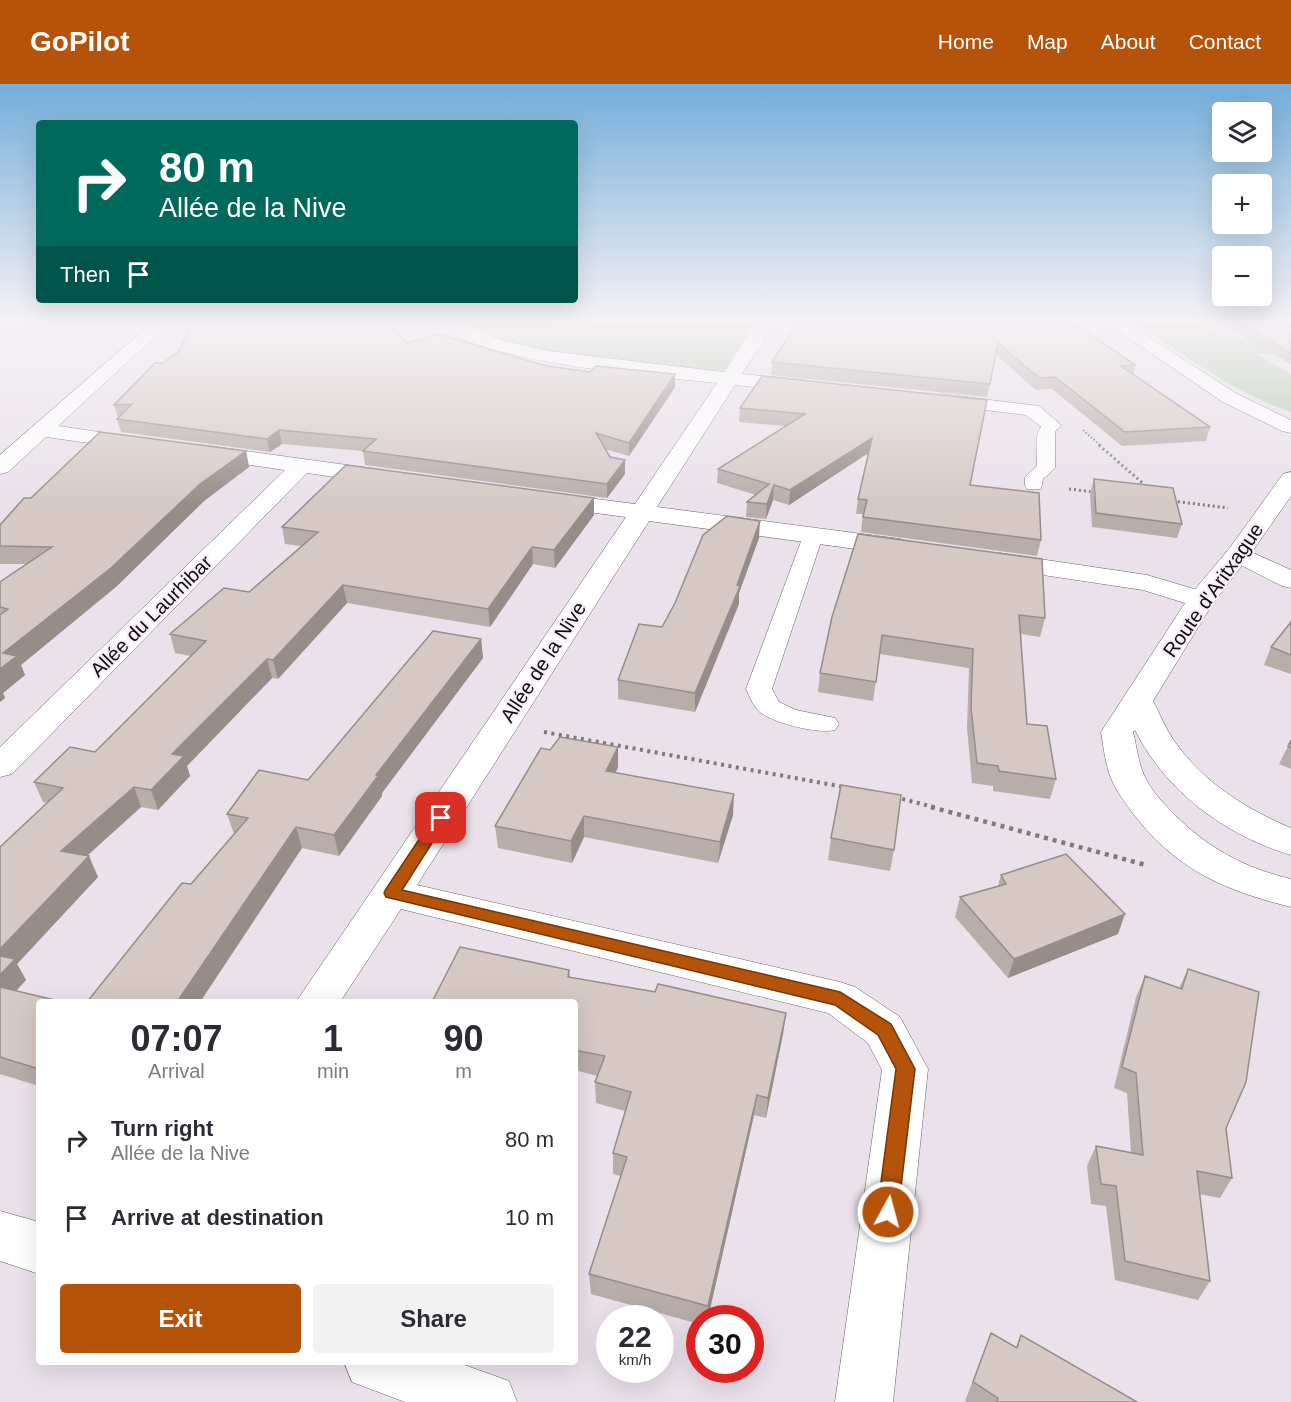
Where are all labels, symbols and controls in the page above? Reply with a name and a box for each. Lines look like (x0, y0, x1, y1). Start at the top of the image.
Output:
text: GoPilot (30, 26, 130, 57)
text: Home (938, 30, 994, 53)
text: Map (1027, 30, 1068, 53)
text: About (1101, 30, 1156, 53)
text: Contact (1189, 30, 1261, 53)
map controls (1212, 102, 1272, 306)
button: layers (1212, 102, 1272, 162)
icon: right (60, 144, 138, 222)
text: 80 m (159, 144, 255, 191)
button: + (1212, 174, 1272, 234)
text: Allée de la Nive (159, 193, 347, 223)
button: − (1212, 246, 1272, 306)
icon: arrive (122, 258, 155, 291)
text: Then (60, 262, 110, 287)
street label: Route d'Aritxague (1159, 519, 1267, 661)
street label: Allée du Laurhibar (86, 551, 216, 681)
street label: Allée de la Nive (496, 598, 590, 726)
pin (415, 792, 466, 843)
icon: arrive (424, 801, 457, 834)
text: 07:07 (130, 1018, 222, 1059)
text: 1 (323, 1018, 343, 1059)
text: 90 (444, 1018, 484, 1059)
text: Arrival (148, 1060, 205, 1082)
text: min (317, 1060, 349, 1082)
text: m (455, 1060, 472, 1082)
text: Turn right (111, 1116, 213, 1141)
icon: right (60, 1124, 93, 1157)
text: 80 m (505, 1127, 554, 1152)
text: Allée de la Nive (111, 1142, 250, 1164)
position arrow (856, 1180, 920, 1244)
icon: arrive (60, 1202, 93, 1235)
text: Arrive at destination (111, 1205, 324, 1230)
text: 10 m (505, 1205, 554, 1230)
button: Exit (60, 1284, 301, 1353)
button: Share (313, 1284, 554, 1353)
speed limit sign: 30 (686, 1305, 764, 1383)
text: 22 (618, 1320, 652, 1353)
text: km/h (619, 1351, 651, 1368)

